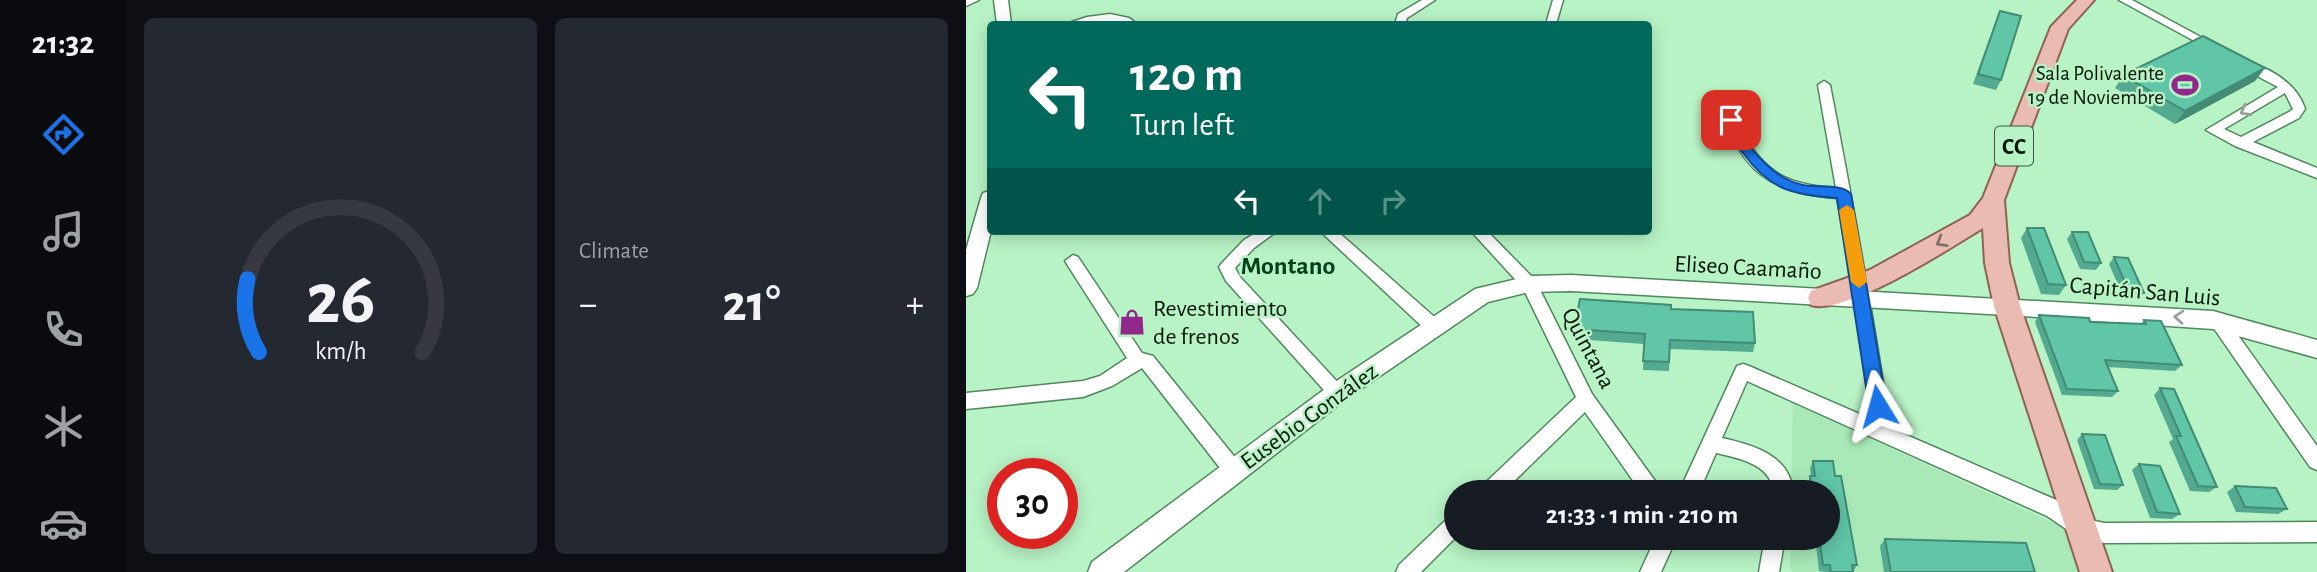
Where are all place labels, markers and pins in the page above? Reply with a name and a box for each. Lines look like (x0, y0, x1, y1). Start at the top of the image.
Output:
place label: Sala Polivalente 19 de Noviembre (2028, 63, 2164, 108)
sports icon: Sala Polivalente 19 de Noviembre (2170, 70, 2200, 100)
pin (1701, 90, 1761, 150)
place label: Revestimiento de frenos (1153, 297, 1287, 349)
shop icon: Revestimiento de frenos (1117, 307, 1147, 337)

